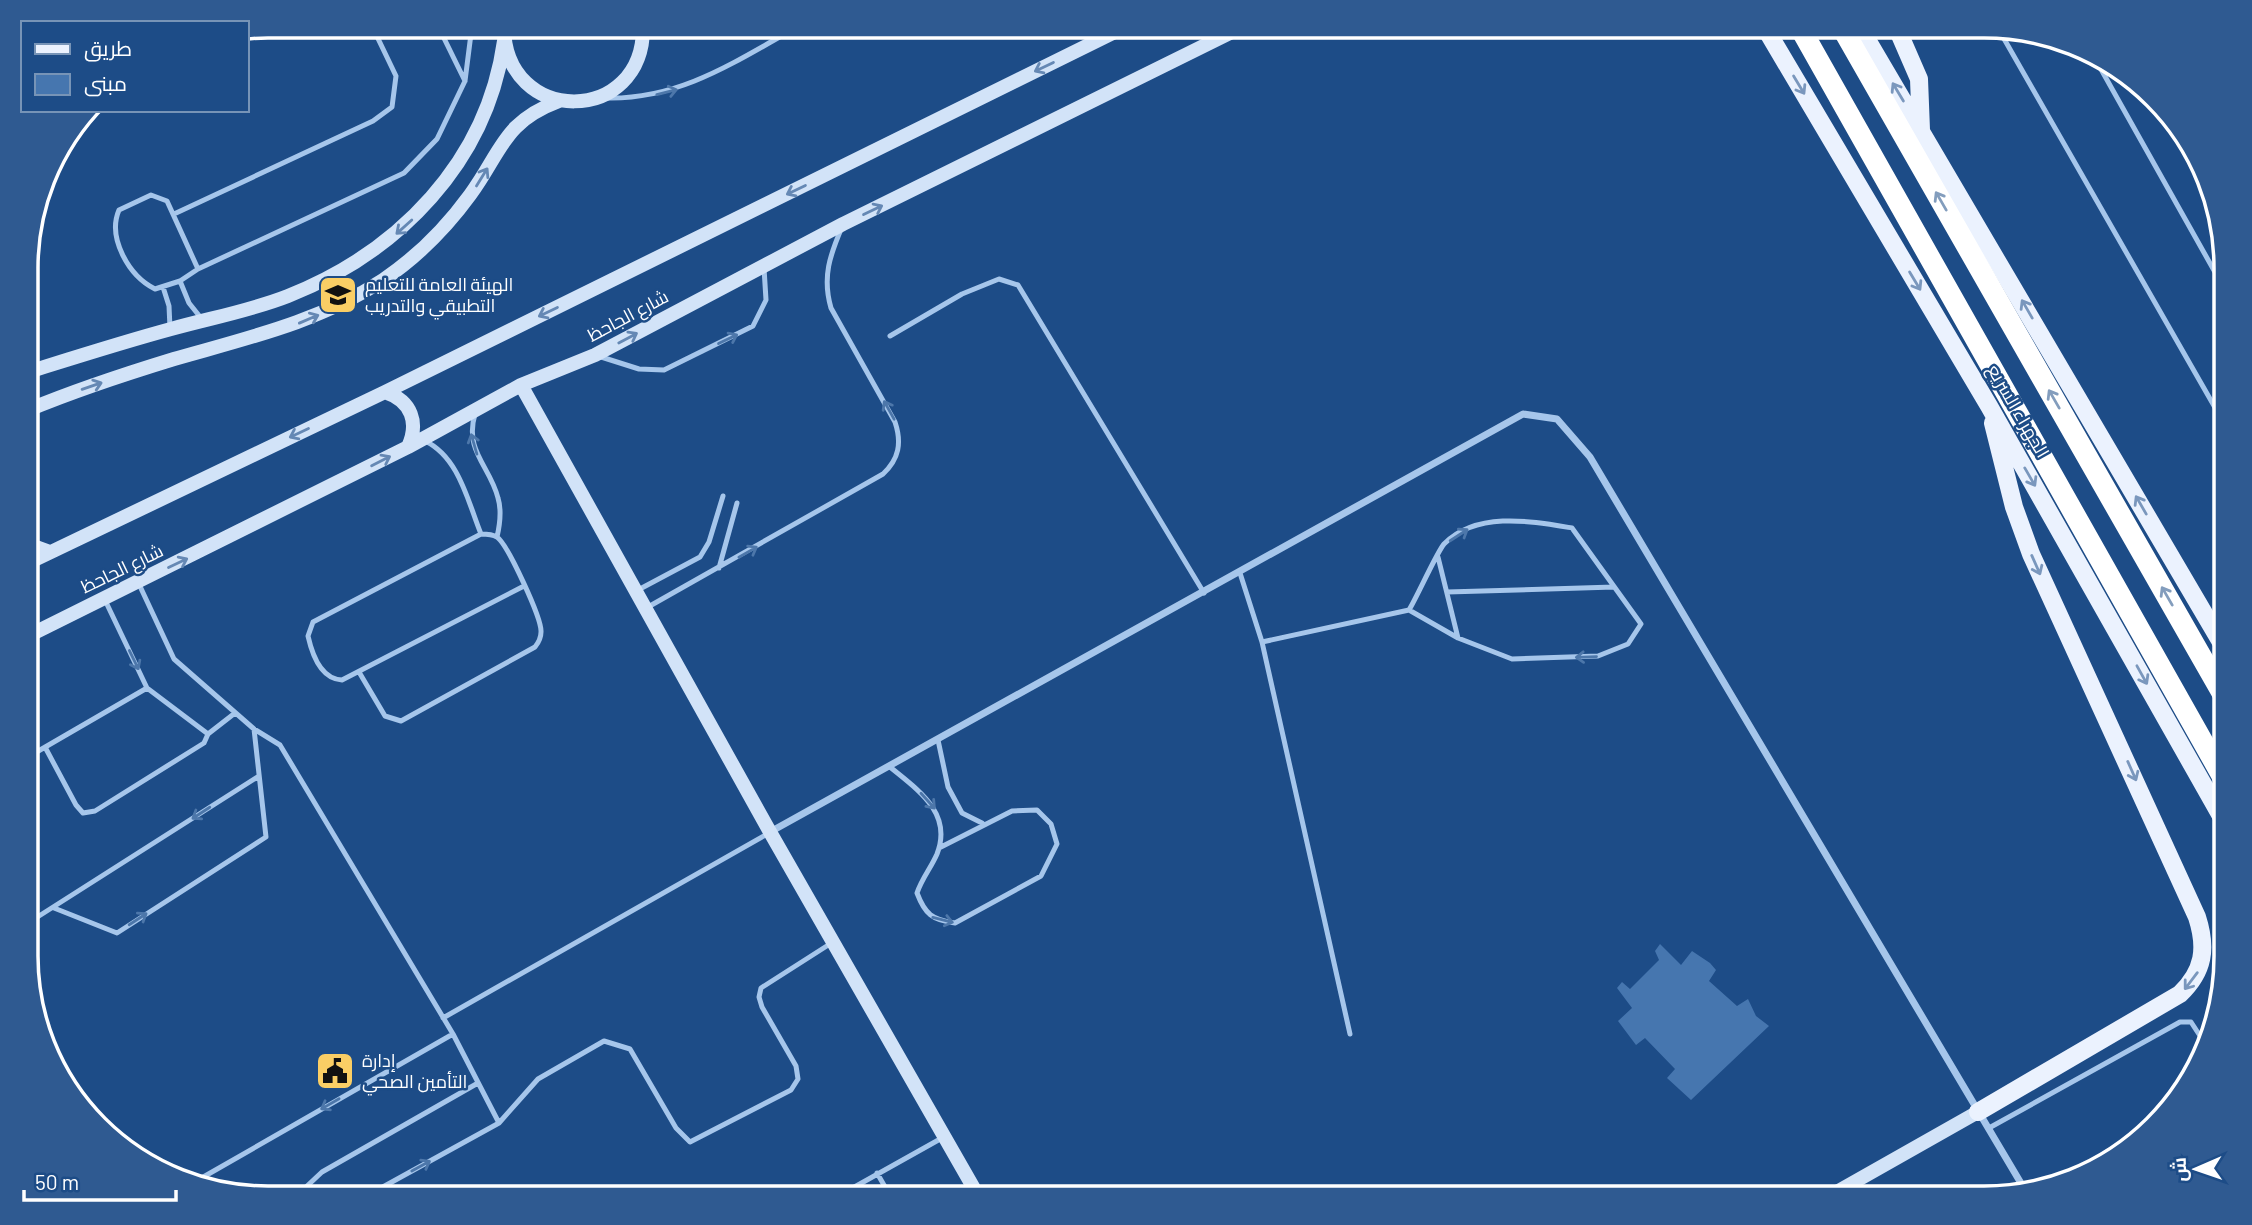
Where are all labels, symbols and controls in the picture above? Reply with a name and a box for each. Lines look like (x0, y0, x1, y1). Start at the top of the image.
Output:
legend (21, 21, 248, 112)
text: طريق (84, 35, 132, 62)
one-way arrow (1034, 61, 1055, 75)
text: مبنى (84, 70, 127, 97)
one-way arrow (1793, 74, 1806, 95)
one-way arrow (1891, 82, 1905, 102)
one-way arrow (655, 85, 678, 98)
one-way arrow (475, 167, 489, 187)
one-way arrow (786, 183, 807, 197)
one-way arrow (1934, 192, 1948, 212)
one-way arrow (862, 202, 883, 216)
one-way arrow (395, 219, 413, 235)
one-way arrow (1908, 270, 1922, 290)
place label: الهيئة العامة للتعليم التطبيقي والتدريب (365, 273, 513, 320)
school or university icon: الهيئة العامة للتعليم التطبيقي والتدريب (317, 274, 359, 316)
street label: شارع الجاحظ (583, 285, 673, 347)
one-way arrow (2019, 299, 2033, 319)
one-way arrow (538, 306, 559, 319)
one-way arrow (298, 311, 319, 324)
one-way arrow (617, 330, 638, 344)
one-way arrow (717, 331, 738, 345)
street label: الجهراء السريع (1982, 360, 2054, 462)
one-way arrow (81, 379, 103, 392)
one-way arrow (2047, 389, 2061, 409)
one-way arrow (882, 401, 896, 421)
one-way arrow (289, 427, 310, 440)
one-way arrow (467, 433, 480, 455)
one-way arrow (370, 453, 391, 467)
one-way arrow (2023, 467, 2037, 487)
one-way arrow (2134, 496, 2148, 516)
one-way arrow (1448, 527, 1468, 541)
street label: شارع الجاحظ (77, 539, 167, 599)
one-way arrow (737, 544, 757, 558)
one-way arrow (2030, 554, 2043, 575)
one-way arrow (167, 556, 188, 570)
one-way arrow (2160, 586, 2173, 607)
one-way arrow (127, 649, 141, 670)
one-way arrow (1575, 650, 1598, 663)
one-way arrow (2136, 664, 2149, 685)
one-way arrow (2126, 760, 2139, 782)
one-way arrow (920, 792, 936, 810)
one-way arrow (192, 807, 212, 821)
one-way arrow (127, 912, 147, 926)
one-way arrow (932, 914, 954, 927)
one-way arrow (2184, 971, 2199, 989)
place label: إدارة التأمين الصحي (362, 1049, 467, 1096)
public building icon: إدارة التأمين الصحي (314, 1050, 356, 1092)
one-way arrow (320, 1097, 340, 1111)
north arrow (2161, 1134, 2231, 1204)
text: ش (2167, 1157, 2191, 1182)
scale bar (24, 1158, 177, 1202)
one-way arrow (410, 1159, 431, 1172)
text: 50 m (35, 1169, 79, 1194)

